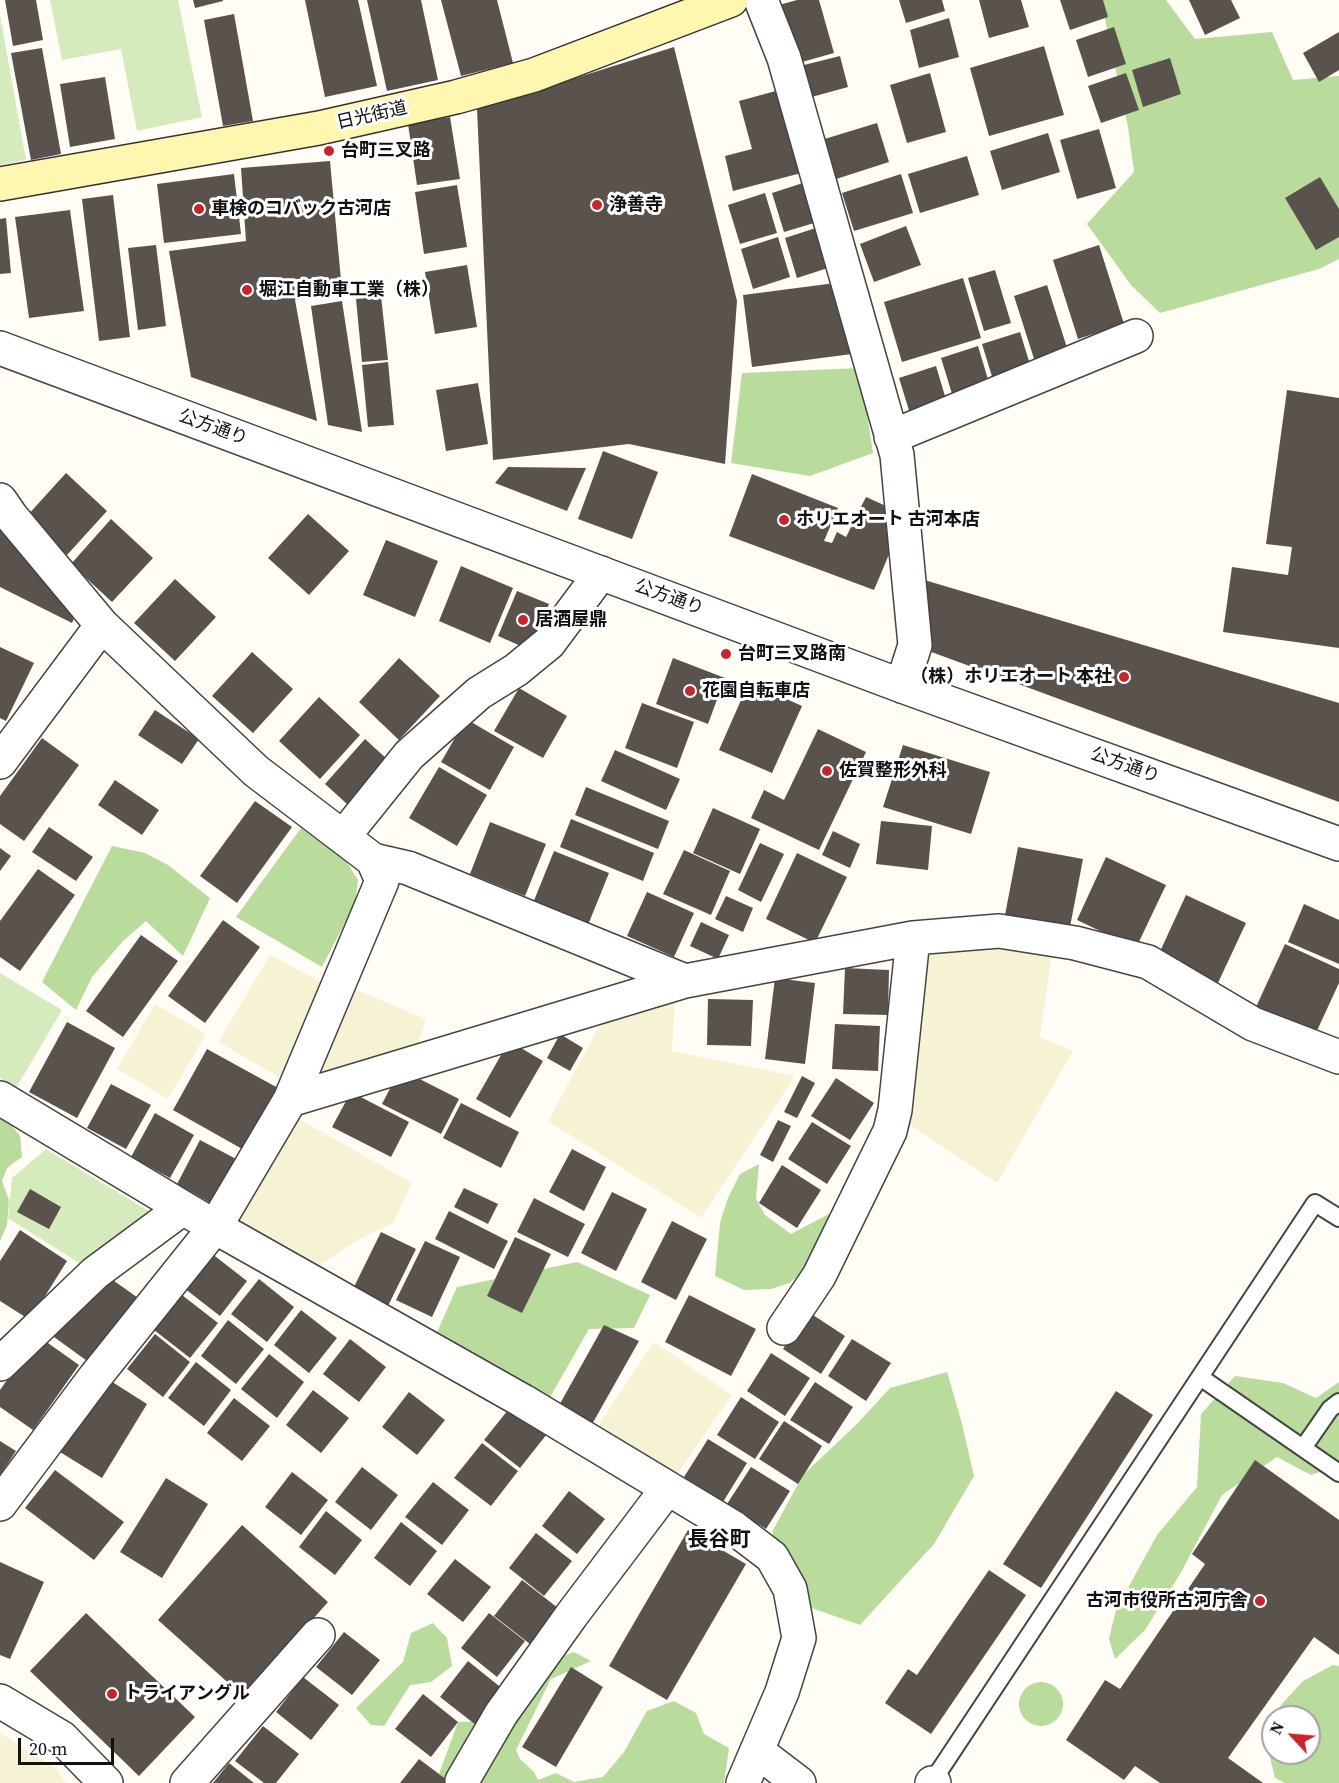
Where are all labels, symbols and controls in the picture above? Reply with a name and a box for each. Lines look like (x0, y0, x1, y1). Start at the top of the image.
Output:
street label: 日光街道 (334, 97, 410, 135)
place label: 台町三叉路 (341, 140, 431, 162)
marker: 台町三叉路 (322, 144, 336, 158)
place label: 浄善寺 (609, 194, 663, 216)
place label: 車検のコバック古河店 (211, 198, 391, 220)
marker: 浄善寺 (590, 198, 604, 212)
marker: 車検のコバック古河店 (192, 202, 206, 216)
place label: 堀江自動車工業（株） (259, 279, 439, 301)
marker: 堀江自動車工業（株） (240, 283, 254, 297)
street label: 公方通り (175, 406, 251, 450)
place label: ホリエオート 古河本店 (796, 509, 980, 531)
marker: ホリエオート 古河本店 (777, 513, 791, 527)
street label: 公方通り (631, 576, 707, 620)
place label: 居酒屋鼎 (535, 609, 607, 631)
marker: 居酒屋鼎 (516, 613, 530, 627)
place label: 台町三叉路南 (738, 643, 846, 665)
marker: 台町三叉路南 (719, 647, 733, 661)
place label: （株）ホリエオート 本社 (910, 666, 1112, 688)
marker: （株）ホリエオート 本社 (1117, 670, 1131, 684)
place label: 花園自転車店 (702, 680, 810, 702)
marker: 花園自転車店 (683, 684, 697, 698)
street label: 公方通り (1087, 744, 1163, 788)
place label: 佐賀整形外科 (839, 760, 947, 782)
marker: 佐賀整形外科 (820, 764, 834, 778)
district label: 長谷町 (688, 1528, 750, 1554)
place label: 古河市役所古河庁舎 (1086, 1590, 1248, 1612)
marker: 古河市役所古河庁舎 (1253, 1594, 1267, 1608)
place label: トライアングル (124, 1683, 250, 1705)
marker: トライアングル (105, 1687, 119, 1701)
north arrow (1261, 1705, 1321, 1765)
text: N (1264, 1718, 1289, 1738)
scale bar (21, 1726, 117, 1764)
text: 20 m (29, 1736, 67, 1761)

